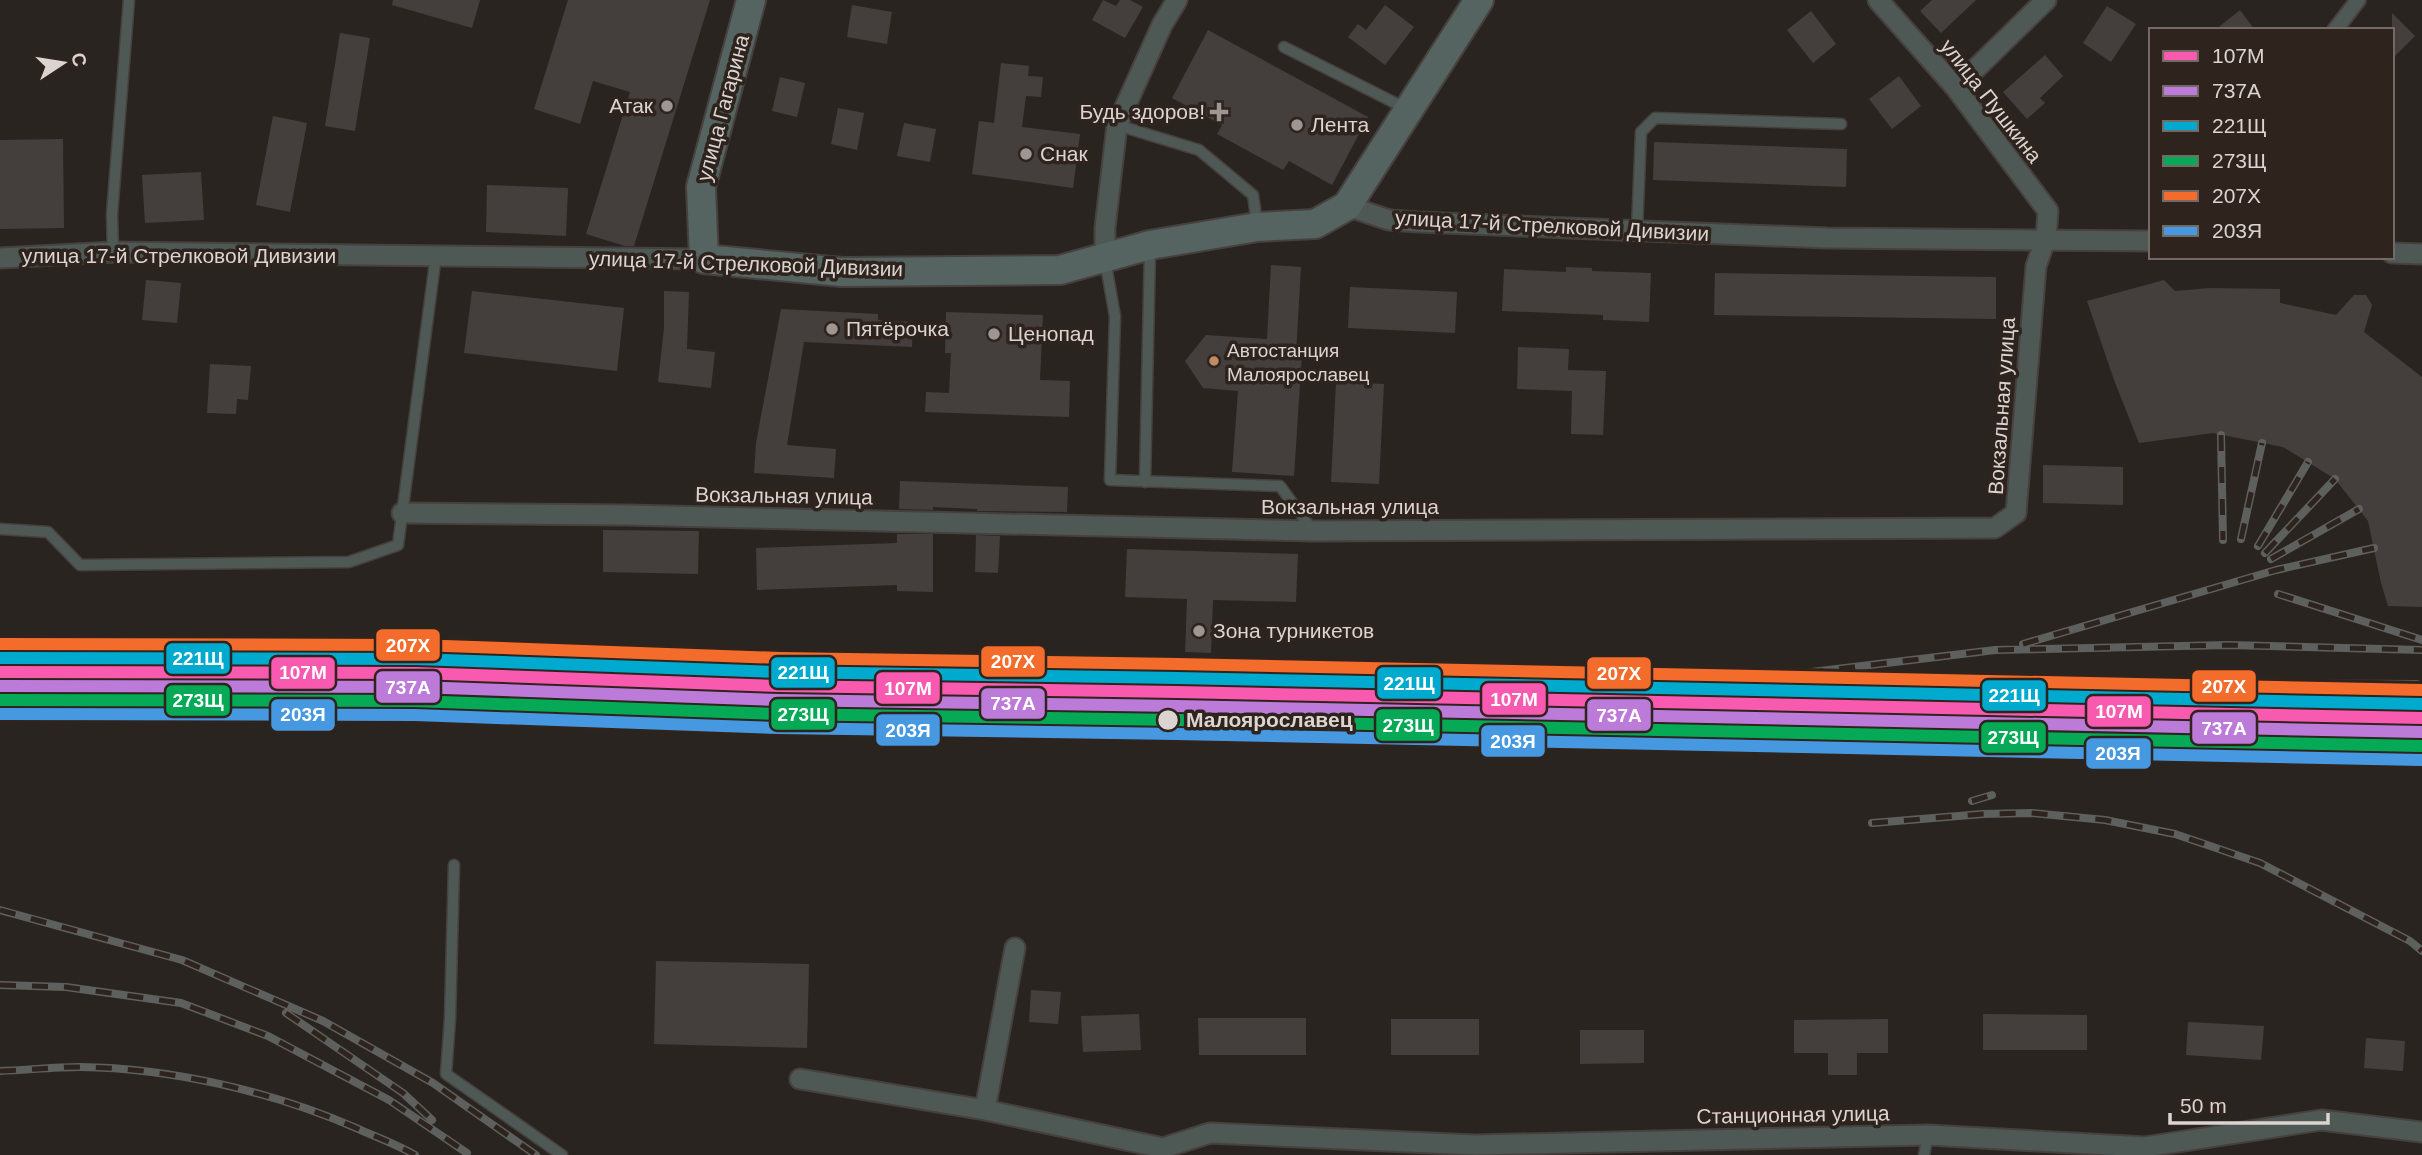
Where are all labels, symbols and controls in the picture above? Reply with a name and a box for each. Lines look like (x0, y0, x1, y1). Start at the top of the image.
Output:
north arrow (28, 28, 98, 98)
legend (2149, 28, 2394, 259)
street label: улица Гагарина (692, 32, 753, 184)
street label: улица Пушкина (1936, 34, 2047, 167)
text: 107М (2212, 44, 2265, 67)
text: С (67, 51, 91, 69)
text: 737А (2212, 79, 2261, 102)
place label: Атак (609, 94, 654, 117)
marker: Атак (659, 98, 675, 114)
place label: Будь здоров! (1079, 100, 1205, 123)
marker: Будь здоров! (1211, 104, 1227, 120)
place label: Лента (1311, 113, 1369, 136)
text: 221Щ (2212, 114, 2267, 137)
marker: Лента (1289, 117, 1305, 133)
place label: Снак (1040, 142, 1088, 165)
marker: Снак (1018, 146, 1034, 162)
text: 273Щ (2212, 149, 2267, 172)
text: 207Х (2212, 184, 2261, 207)
street label: улица 17-й Стрелковой Дивизии (1394, 206, 1710, 245)
text: 203Я (2212, 219, 2262, 242)
street label: улица 17-й Стрелковой Дивизии (22, 244, 336, 267)
street label: улица 17-й Стрелковой Дивизии (589, 247, 904, 280)
street label: Вокзальная улица (1984, 316, 2019, 495)
place label: Пятёрочка (846, 317, 949, 340)
marker: Пятёрочка (824, 321, 840, 337)
place label: Ценопад (1008, 322, 1094, 345)
marker: Ценопад (986, 326, 1002, 342)
place label: Автостанция Малоярославец (1227, 340, 1369, 385)
marker: Автостанция Малоярославец (1207, 354, 1221, 368)
street label: Вокзальная улица (695, 482, 873, 509)
street label: Вокзальная улица (1261, 495, 1439, 518)
place label: Зона турникетов (1213, 619, 1374, 642)
marker: Зона турникетов (1191, 623, 1207, 639)
line badge: 207Х (375, 628, 441, 662)
text: 207Х (386, 635, 431, 656)
line badge: 221Щ (165, 642, 231, 675)
line badge: 207Х (980, 645, 1046, 678)
text: 221Щ (172, 648, 224, 669)
text: 207Х (991, 651, 1036, 672)
line badge: 107М (270, 656, 336, 690)
line badge: 221Щ (770, 656, 836, 689)
line badge: 207Х (1586, 656, 1652, 690)
text: 107М (279, 662, 327, 683)
text: 221Щ (777, 662, 829, 683)
text: 207Х (1597, 663, 1642, 684)
line badge: 221Щ (1376, 666, 1442, 700)
line badge: 207Х (2191, 669, 2257, 703)
line badge: 737А (375, 670, 441, 704)
line badge: 107М (875, 671, 941, 705)
text: 221Щ (1383, 673, 1435, 694)
text: 207Х (2202, 676, 2247, 697)
text: 737А (385, 677, 431, 698)
text: 107М (884, 678, 932, 699)
line badge: 221Щ (1981, 679, 2047, 712)
line badge: 107М (1481, 682, 1547, 716)
line badge: 273Щ (165, 684, 231, 717)
text: 221Щ (1988, 685, 2040, 706)
line badge: 737А (980, 687, 1046, 720)
text: 107М (1490, 689, 1538, 710)
text: 273Щ (172, 690, 224, 711)
text: 737А (990, 693, 1036, 714)
line badge: 107М (2086, 695, 2152, 728)
line badge: 203Я (270, 698, 336, 732)
line badge: 273Щ (770, 698, 836, 731)
line badge: 737А (1586, 698, 1652, 732)
text: 107М (2095, 701, 2143, 722)
text: 203Я (280, 704, 326, 725)
text: 273Щ (777, 704, 829, 725)
text: 737А (1596, 705, 1642, 726)
marker: Малоярославец (1156, 708, 1180, 732)
place label: Малоярославец (1186, 708, 1353, 731)
line badge: 273Щ (1375, 708, 1441, 742)
line badge: 737А (2191, 711, 2257, 745)
line badge: 203Я (875, 713, 941, 747)
text: 273Щ (1382, 715, 1434, 736)
text: 737А (2201, 718, 2247, 739)
text: 203Я (885, 720, 931, 741)
line badge: 273Щ (1980, 721, 2047, 754)
line badge: 203Я (1480, 724, 1546, 758)
text: 273Щ (1987, 727, 2039, 748)
text: 203Я (1490, 731, 1536, 752)
line badge: 203Я (2085, 737, 2152, 770)
text: 203Я (2095, 743, 2141, 764)
scale bar (2170, 1082, 2328, 1126)
text: 50 m (2180, 1094, 2227, 1117)
street label: Станционная улица (1696, 1101, 1890, 1128)

